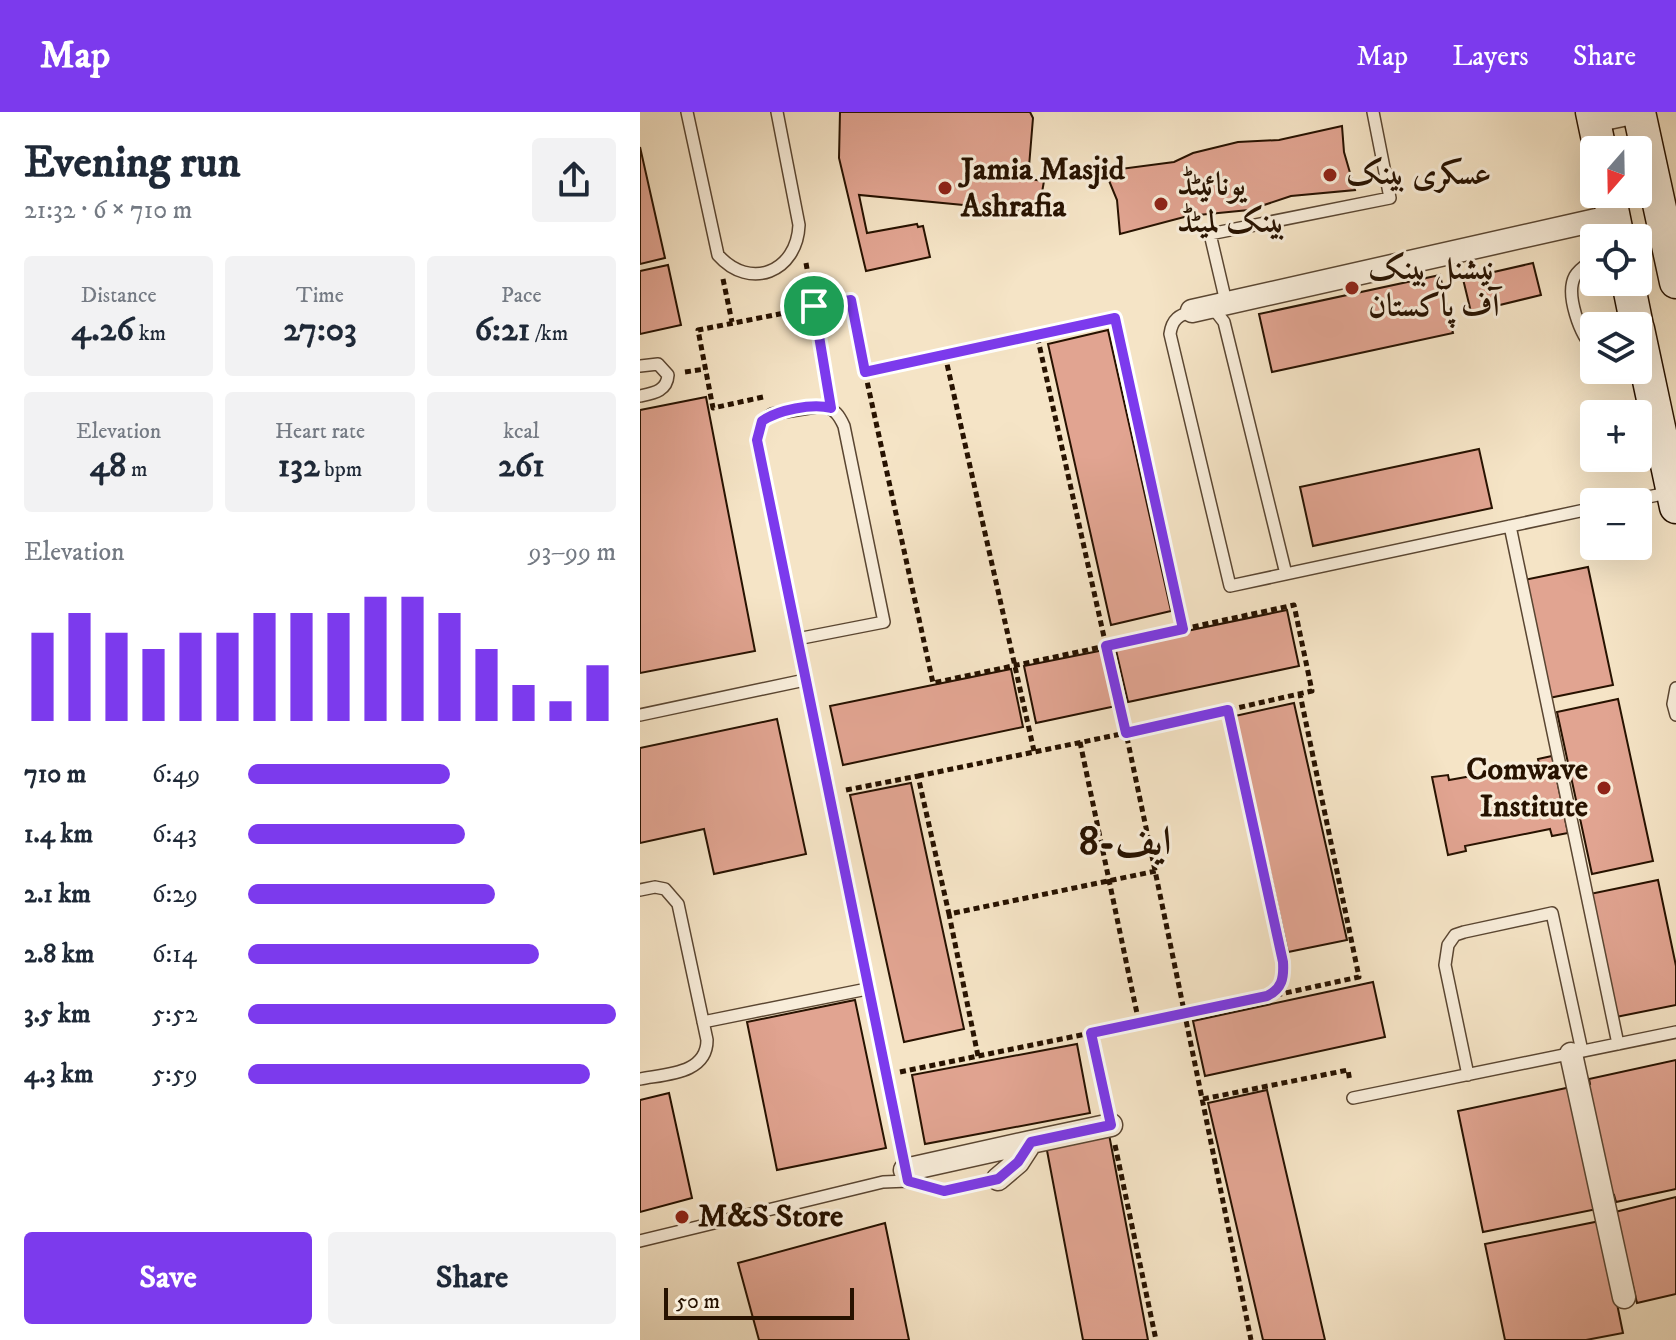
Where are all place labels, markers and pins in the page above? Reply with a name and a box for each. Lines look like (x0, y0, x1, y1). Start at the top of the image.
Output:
place label: Jamia Masjid Ashrafia (958, 150, 1126, 227)
place label: عسکری بینک (1346, 155, 1491, 195)
place label: یونائیٹڈ بینک لمیٹڈ (1177, 165, 1285, 243)
marker: عسکری بینک (1321, 166, 1339, 184)
marker: Jamia Masjid Ashrafia (936, 179, 954, 197)
marker: یونائیٹڈ بینک لمیٹڈ (1152, 195, 1170, 213)
place label: نیشنل بینک آف پاکستان (1368, 250, 1503, 329)
pin (780, 272, 848, 340)
marker: نیشنل بینک آف پاکستان (1343, 279, 1361, 297)
place label: Comwave Institute (1466, 750, 1588, 827)
marker: Comwave Institute (1595, 779, 1613, 797)
place label: M&S Store (698, 1197, 843, 1237)
marker: M&S Store (673, 1208, 691, 1226)

